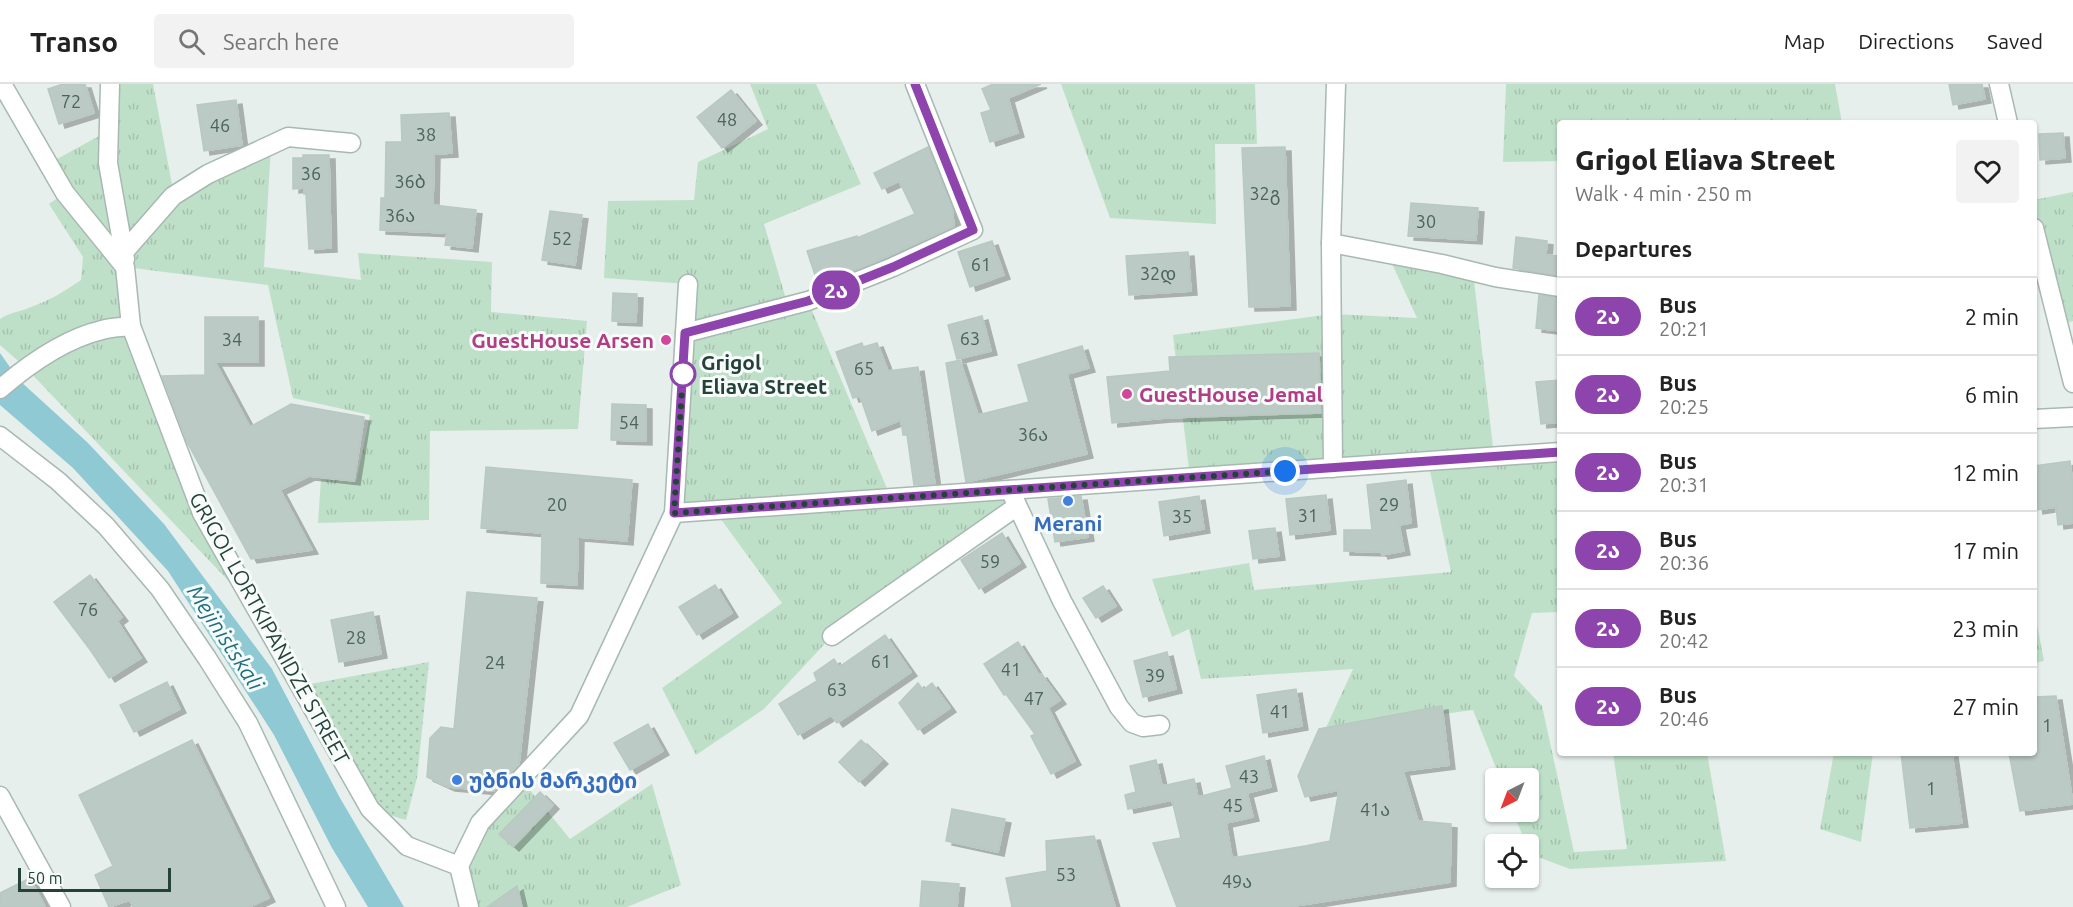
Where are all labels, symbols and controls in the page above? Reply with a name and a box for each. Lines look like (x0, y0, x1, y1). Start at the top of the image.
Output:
search box (154, 14, 574, 68)
icon: search (175, 25, 208, 58)
text: Transo (30, 26, 118, 57)
text: Search here (223, 29, 339, 54)
text: Map (1784, 29, 1825, 53)
text: Directions (1858, 29, 1954, 53)
text: Saved (1987, 29, 2043, 53)
house number: 72 (61, 91, 81, 111)
house number: 48 (717, 109, 737, 129)
house number: 46 (210, 115, 230, 135)
house number: 38 (416, 124, 436, 144)
button: heart (1956, 140, 2019, 203)
text: Grigol Eliava Street (1575, 144, 1836, 175)
house number: 36 (301, 163, 321, 183)
house number: 36ბ (394, 171, 426, 191)
text: Walk · 4 min · 250 m (1575, 182, 1752, 205)
house number: 32გ (1249, 183, 1281, 205)
house number: 36ა (385, 205, 415, 225)
house number: 30 (1416, 211, 1436, 231)
house number: 52 (552, 228, 572, 248)
text: Departures (1575, 236, 1692, 261)
house number: 61 (971, 254, 991, 274)
house number: 32დ (1140, 263, 1176, 285)
line badge: 2ა (809, 270, 863, 310)
text: 2ა (824, 278, 848, 302)
text: Bus (1659, 292, 1697, 317)
text: 2ა (1596, 304, 1620, 328)
text: 2 min (1965, 304, 2019, 329)
text: 20:21 (1659, 317, 1709, 340)
place label: GuestHouse Arsen (471, 328, 654, 352)
house number: 63 (960, 328, 980, 348)
house number: 34 (222, 329, 242, 349)
marker: GuestHouse Arsen (659, 333, 673, 347)
place label: Grigol Eliava Street (701, 350, 827, 398)
house number: 65 (854, 358, 874, 378)
marker: Grigol Eliava Street (670, 361, 696, 387)
text: Bus (1659, 370, 1697, 395)
place label: GuestHouse Jemal (1139, 382, 1323, 406)
text: 2ა (1596, 382, 1620, 406)
text: 6 min (1965, 382, 2019, 407)
marker: GuestHouse Jemal (1120, 387, 1134, 401)
text: 20:25 (1659, 395, 1709, 418)
house number: 54 (619, 412, 639, 432)
house number: 36ა (1018, 424, 1048, 444)
text: Bus (1659, 448, 1697, 473)
your location (1270, 456, 1300, 486)
text: 2ა (1596, 460, 1620, 484)
text: 12 min (1952, 460, 2019, 485)
text: 20:31 (1659, 473, 1709, 496)
street label: GRIGOL LORTKIPANIDZE STREET (185, 488, 355, 768)
house number: 20 (547, 494, 567, 514)
marker: Merani (1061, 494, 1075, 508)
house number: 29 (1379, 494, 1399, 514)
house number: 31 (1298, 505, 1318, 525)
house number: 35 (1172, 506, 1192, 526)
place label: Merani (1034, 511, 1102, 535)
text: Bus (1659, 526, 1697, 551)
text: 2ა (1596, 538, 1620, 562)
text: 17 min (1952, 538, 2019, 563)
house number: 59 (980, 551, 1000, 571)
text: 20:36 (1659, 551, 1709, 574)
water label: Mejinistskali (183, 580, 270, 695)
house number: 76 (78, 599, 98, 619)
text: Bus (1659, 604, 1697, 629)
text: 2ა (1596, 616, 1620, 640)
text: 23 min (1952, 616, 2019, 641)
house number: 28 (346, 627, 366, 647)
text: 20:42 (1659, 629, 1709, 652)
house number: 61 (871, 651, 891, 671)
house number: 24 (485, 652, 505, 672)
house number: 41 (1001, 659, 1021, 679)
house number: 39 (1145, 665, 1165, 685)
house number: 63 (827, 679, 847, 699)
text: Bus (1659, 682, 1697, 707)
house number: 47 (1024, 688, 1044, 708)
text: 2ა (1596, 694, 1620, 718)
text: 27 min (1952, 694, 2019, 719)
house number: 41 (1270, 701, 1290, 721)
text: 20:46 (1659, 707, 1709, 730)
house number: 1 (2042, 715, 2052, 735)
house number: 43 (1239, 766, 1259, 786)
place label: უბნის მარკეტი (469, 768, 637, 793)
north arrow (1485, 768, 1539, 822)
map controls (1485, 768, 1539, 888)
marker: უბნის მარკეტი (450, 773, 464, 787)
house number: 1 (1926, 778, 1936, 798)
house number: 45 (1223, 795, 1243, 815)
house number: 41ა (1360, 799, 1390, 819)
button: locate (1485, 834, 1539, 888)
house number: 53 (1056, 864, 1076, 884)
scale bar (18, 865, 171, 892)
text: 50 m (27, 869, 63, 887)
house number: 49ა (1222, 871, 1252, 891)

